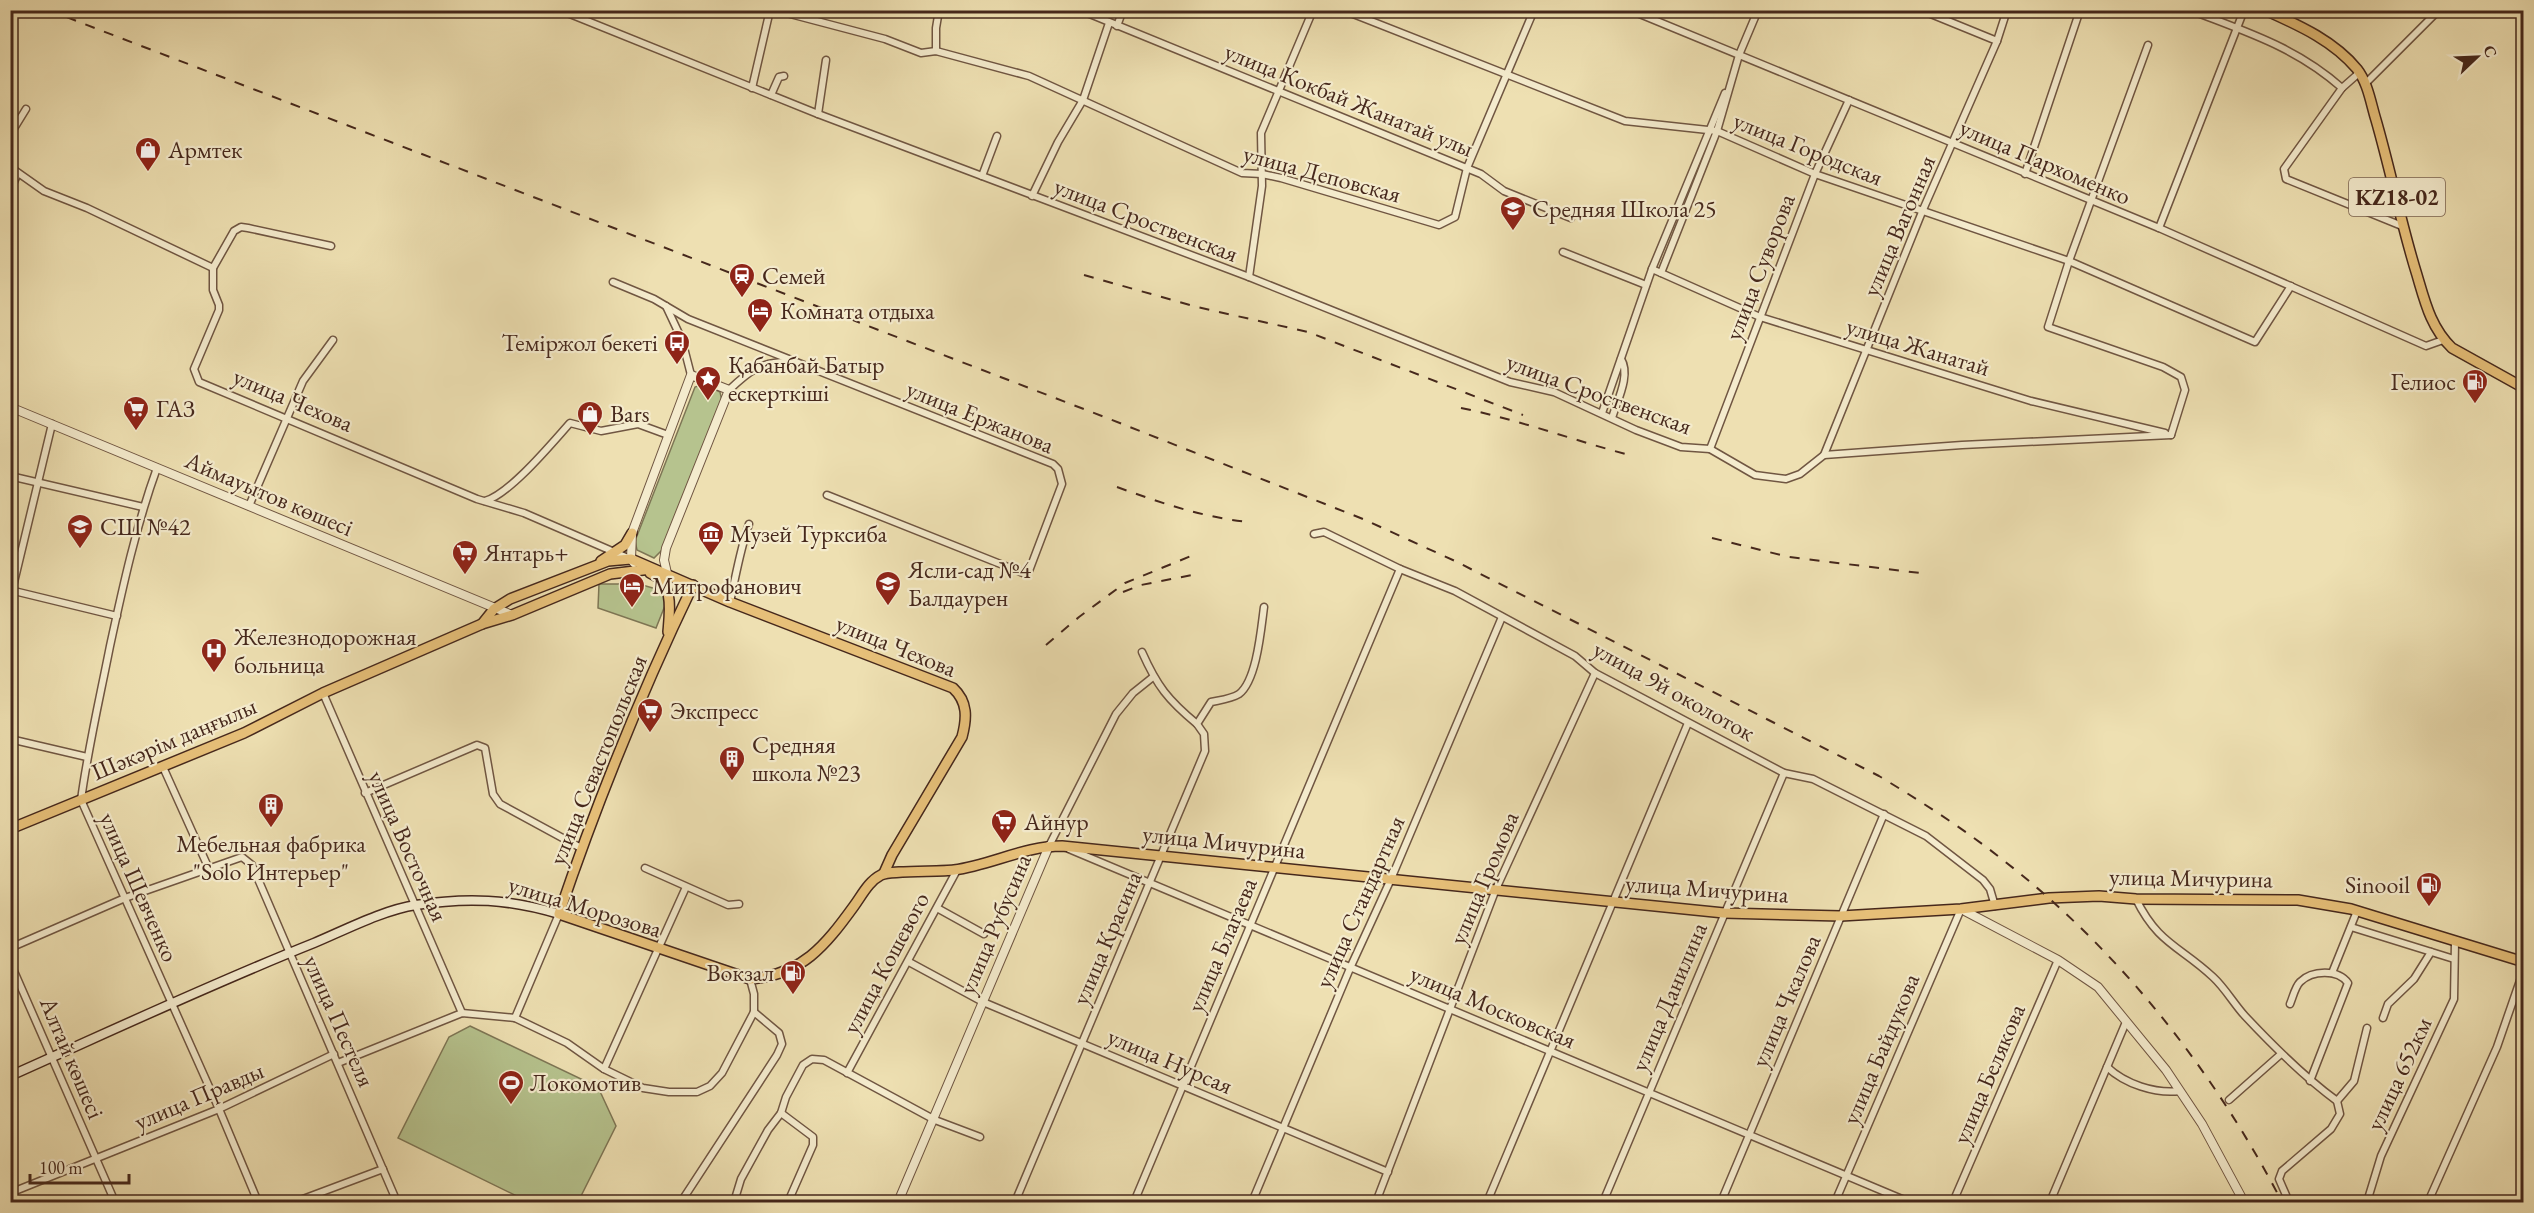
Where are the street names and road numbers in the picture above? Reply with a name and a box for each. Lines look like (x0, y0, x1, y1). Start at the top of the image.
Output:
street label: улица Кокбай Жанатай улы (1220, 35, 1478, 164)
street label: улица Городская (1729, 104, 1888, 193)
street label: улица Пархоменко (1955, 112, 2136, 212)
street label: улица Деповская (1240, 138, 1405, 210)
street label: улица Вагонная (1855, 150, 1942, 301)
street label: улица Сроственская (1050, 170, 1243, 269)
road number: KZ18-02 (2349, 178, 2445, 216)
street label: улица Суворова (1717, 189, 1802, 345)
street label: улица Жанатай (1843, 310, 1994, 383)
street label: улица Сроственская (1502, 346, 1696, 441)
street label: улица Чехова (228, 360, 358, 439)
street label: улица Ержанова (902, 373, 1059, 460)
street label: Аймауытов көшесі (179, 444, 358, 543)
street label: улица Чехова (831, 607, 961, 684)
street label: улица 9й околоток (1588, 633, 1761, 748)
street label: улица Севастопольская (541, 650, 654, 869)
street label: Шәкәрім даңғылы (87, 690, 261, 787)
street label: улица Восточная (361, 766, 456, 926)
street label: улица Громова (1442, 806, 1526, 949)
street label: улица Шевченко (93, 807, 186, 966)
street label: улица Стандартная (1308, 811, 1412, 993)
street label: улица Мичурина (1141, 818, 1307, 866)
street label: улица Рубусина (951, 849, 1038, 999)
street label: улица Мичурина (2109, 861, 2273, 894)
street label: улица Красина (1064, 866, 1149, 1009)
street label: улица Мичурина (1624, 867, 1790, 910)
street label: улица Морозова (505, 869, 666, 945)
street label: улица Благаева (1179, 872, 1264, 1017)
street label: улица Кошевого (835, 886, 936, 1039)
street label: улица Данилина (1623, 917, 1714, 1076)
street label: улица Чкалова (1744, 929, 1828, 1072)
street label: улица Пестеля (297, 950, 382, 1092)
street label: улица Московская (1406, 958, 1581, 1056)
street label: улица Байдукова (1835, 968, 1926, 1129)
street label: Алтай көшесі (33, 991, 112, 1123)
street label: улица Белякова (1945, 999, 2032, 1149)
street label: улица 652км (2359, 1012, 2438, 1136)
street label: улица Нурсая (1103, 1020, 1238, 1101)
street label: улица Правды (129, 1054, 269, 1137)

